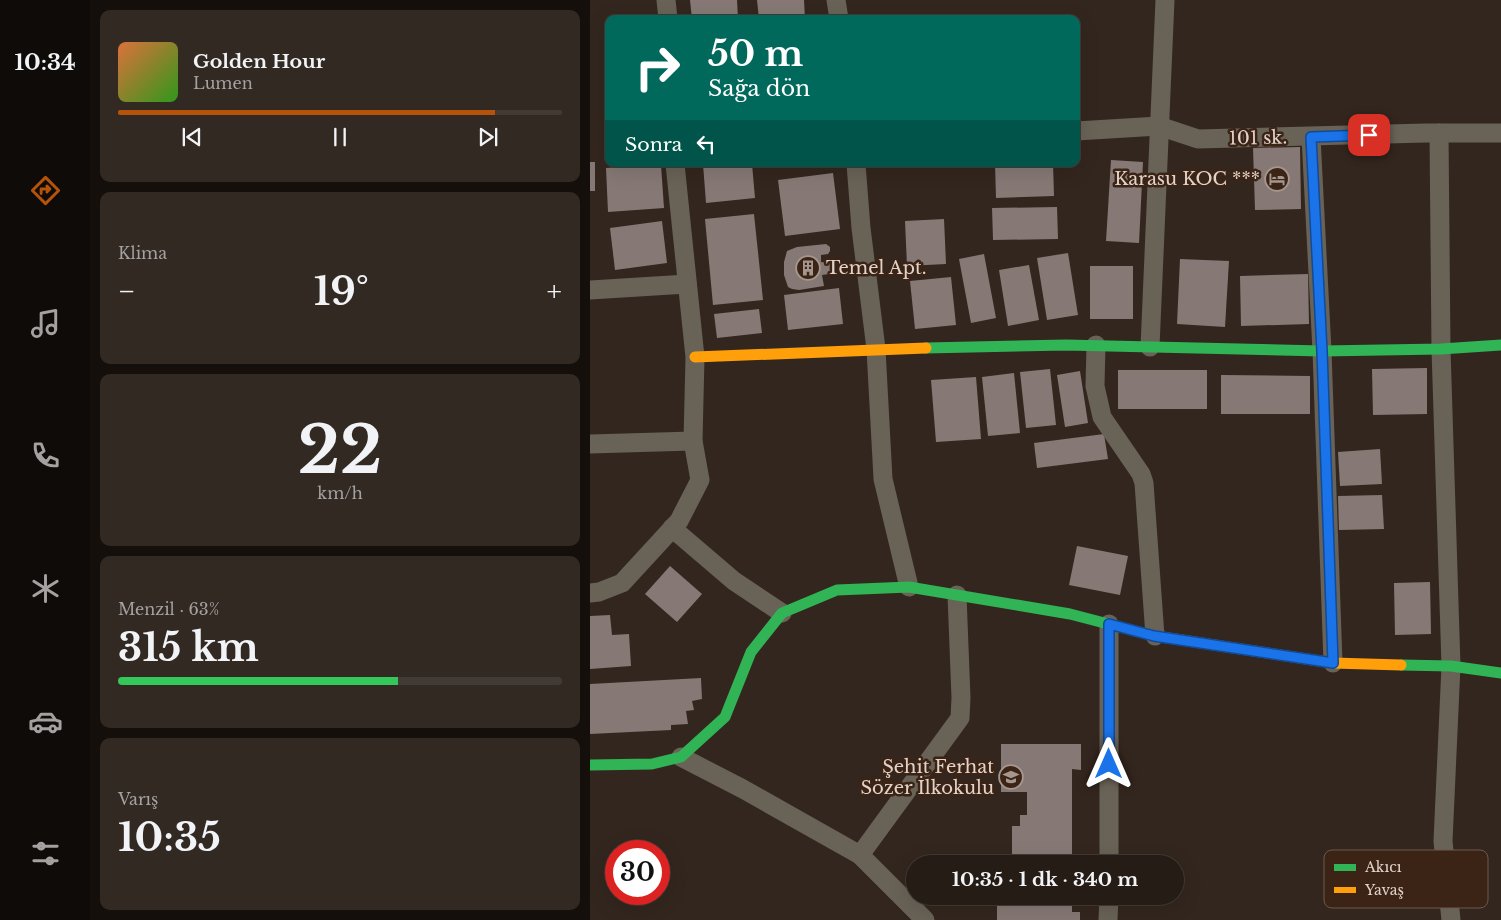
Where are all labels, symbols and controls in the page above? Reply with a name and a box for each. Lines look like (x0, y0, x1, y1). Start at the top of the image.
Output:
text: 50 m (708, 32, 803, 75)
icon: right (625, 35, 690, 100)
text: 10:34 (14, 49, 76, 76)
text: Golden Hour (193, 50, 325, 73)
text: Lumen (193, 73, 253, 93)
text: Sağa dön (708, 75, 810, 102)
pin (1348, 114, 1390, 156)
icon: arrive (1355, 121, 1383, 149)
icon: previous (178, 123, 206, 151)
icon: pause (326, 123, 354, 151)
icon: next (474, 123, 502, 151)
street label: 101 sk. (1229, 126, 1287, 150)
icon: left (692, 130, 720, 158)
text: Sonra (625, 133, 682, 156)
hotel icon: Karasu KOC *** (1264, 166, 1290, 192)
place label: Karasu KOC *** (1114, 168, 1260, 190)
icon: directions (28, 173, 63, 208)
text: Klima (118, 243, 167, 263)
building icon: Temel Apt. (795, 255, 821, 281)
place label: Temel Apt. (826, 257, 926, 279)
text: 19° (314, 268, 369, 315)
text: − (118, 274, 136, 309)
text: + (547, 274, 562, 309)
icon: music (28, 306, 63, 341)
text: 22 (298, 410, 382, 491)
icon: phone (28, 438, 63, 473)
text: km/h (317, 483, 363, 503)
icon: climate (28, 571, 63, 606)
text: Menzil · 63% (118, 599, 219, 619)
text: 315 km (118, 624, 259, 671)
icon: car (28, 704, 63, 739)
position arrow (1082, 737, 1134, 789)
place label: Şehit Ferhat Sözer İlkokulu (861, 756, 994, 799)
school or university icon: Şehit Ferhat Sözer İlkokulu (998, 764, 1024, 790)
text: Varış (118, 789, 158, 809)
text: 10:35 (118, 814, 221, 861)
icon: filters (28, 836, 63, 871)
speed limit sign: 30 (605, 840, 670, 905)
legend (1324, 850, 1488, 908)
text: Akıcı (1364, 858, 1402, 876)
text: 10:35 · 1 dk · 340 m (952, 868, 1138, 891)
text: Yavaş (1364, 881, 1404, 899)

